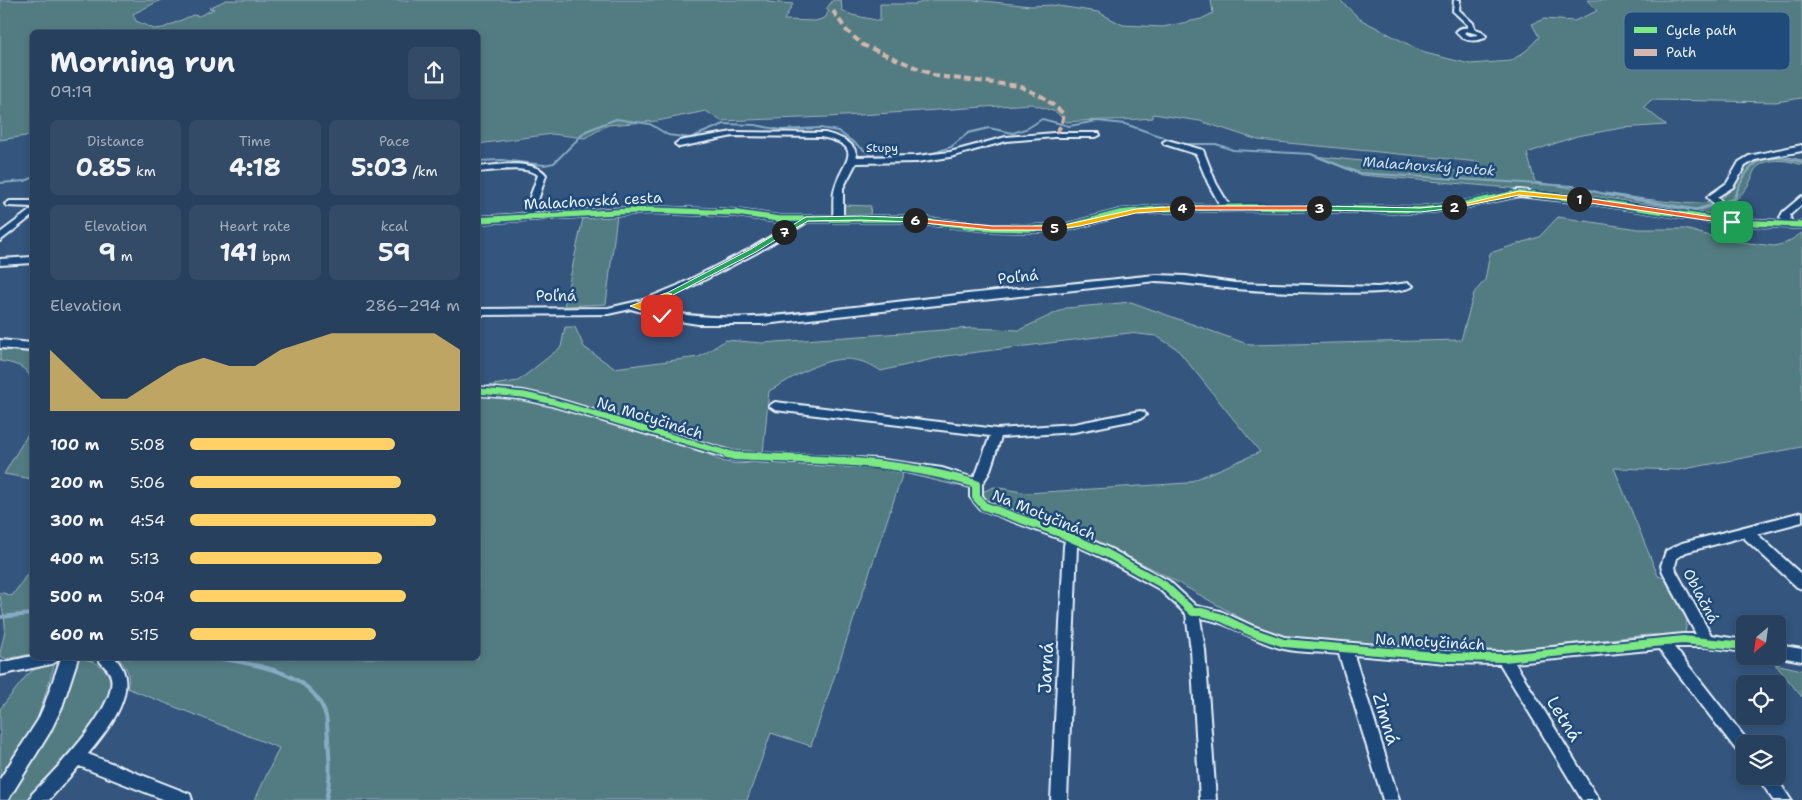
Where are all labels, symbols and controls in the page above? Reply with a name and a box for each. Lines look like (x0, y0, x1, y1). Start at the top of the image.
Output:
legend (1624, 12, 1790, 70)
text: Cycle path (1666, 21, 1737, 39)
text: Morning run (50, 43, 235, 81)
text: Path (1666, 43, 1697, 61)
button: share (408, 47, 460, 99)
text: 09:19 (50, 81, 92, 102)
text: Distance (87, 132, 144, 150)
text: Time (239, 132, 271, 150)
text: Pace (379, 132, 410, 150)
street label: Stupy (866, 140, 898, 156)
text: 0.85 (75, 150, 131, 184)
text: 4:18 (229, 150, 281, 184)
text: 5:03 (351, 150, 408, 184)
water label: Malachovský potok (1362, 152, 1496, 180)
text: km (131, 162, 156, 180)
text: /km (408, 162, 438, 180)
pin: 1 (1566, 186, 1592, 212)
street label: Malachovská cesta (523, 187, 663, 215)
text: 1 (1576, 190, 1583, 208)
pin: 2 (1442, 194, 1466, 220)
pin: 4 (1170, 196, 1194, 220)
pin: 3 (1306, 196, 1332, 220)
text: 2 (1450, 198, 1459, 216)
text: 4 (1178, 199, 1187, 217)
text: 3 (1315, 199, 1324, 217)
pin (1711, 201, 1753, 243)
pin: 6 (902, 208, 928, 232)
icon: arrive (1718, 208, 1746, 236)
text: 6 (911, 211, 920, 229)
pin: 5 (1042, 216, 1066, 240)
text: Elevation (84, 217, 147, 235)
text: Heart rate (219, 217, 291, 235)
text: kcal (381, 217, 408, 235)
text: 5 (1050, 219, 1059, 237)
pin: 7 (772, 220, 796, 244)
text: 7 (780, 223, 789, 241)
text: 9 (98, 235, 116, 269)
text: 141 (219, 235, 258, 269)
text: 59 (378, 235, 411, 269)
text: m (116, 247, 133, 265)
text: bpm (258, 247, 291, 265)
street label: Poľná (997, 265, 1040, 289)
street label: Poľná (536, 286, 577, 306)
text: Elevation (50, 295, 122, 316)
text: 286–294 m (365, 295, 460, 316)
pin (641, 295, 683, 337)
icon: check (648, 302, 676, 330)
street label: Na Motyčinách (594, 392, 706, 444)
text: 100 m (50, 434, 99, 455)
text: 5:08 (130, 434, 165, 455)
text: 200 m (50, 472, 103, 493)
text: 5:06 (130, 472, 165, 493)
street label: Na Motyčinách (989, 485, 1099, 545)
text: 300 m (50, 510, 104, 531)
text: 4:54 (130, 510, 165, 531)
text: 400 m (50, 548, 104, 569)
text: 5:13 (130, 548, 160, 569)
street label: Oblačná (1678, 565, 1724, 627)
text: 500 m (50, 586, 102, 607)
text: 5:04 (130, 586, 165, 607)
north arrow (1736, 615, 1786, 665)
map controls (1736, 615, 1786, 785)
text: 600 m (50, 624, 104, 645)
text: 5:15 (130, 624, 159, 645)
street label: Na Motyčinách (1374, 629, 1486, 655)
street label: Jarná (1033, 642, 1059, 694)
button: locate (1736, 675, 1786, 725)
street label: Zimná (1367, 690, 1405, 748)
street label: Letná (1541, 692, 1587, 746)
button: layers (1736, 735, 1786, 785)

